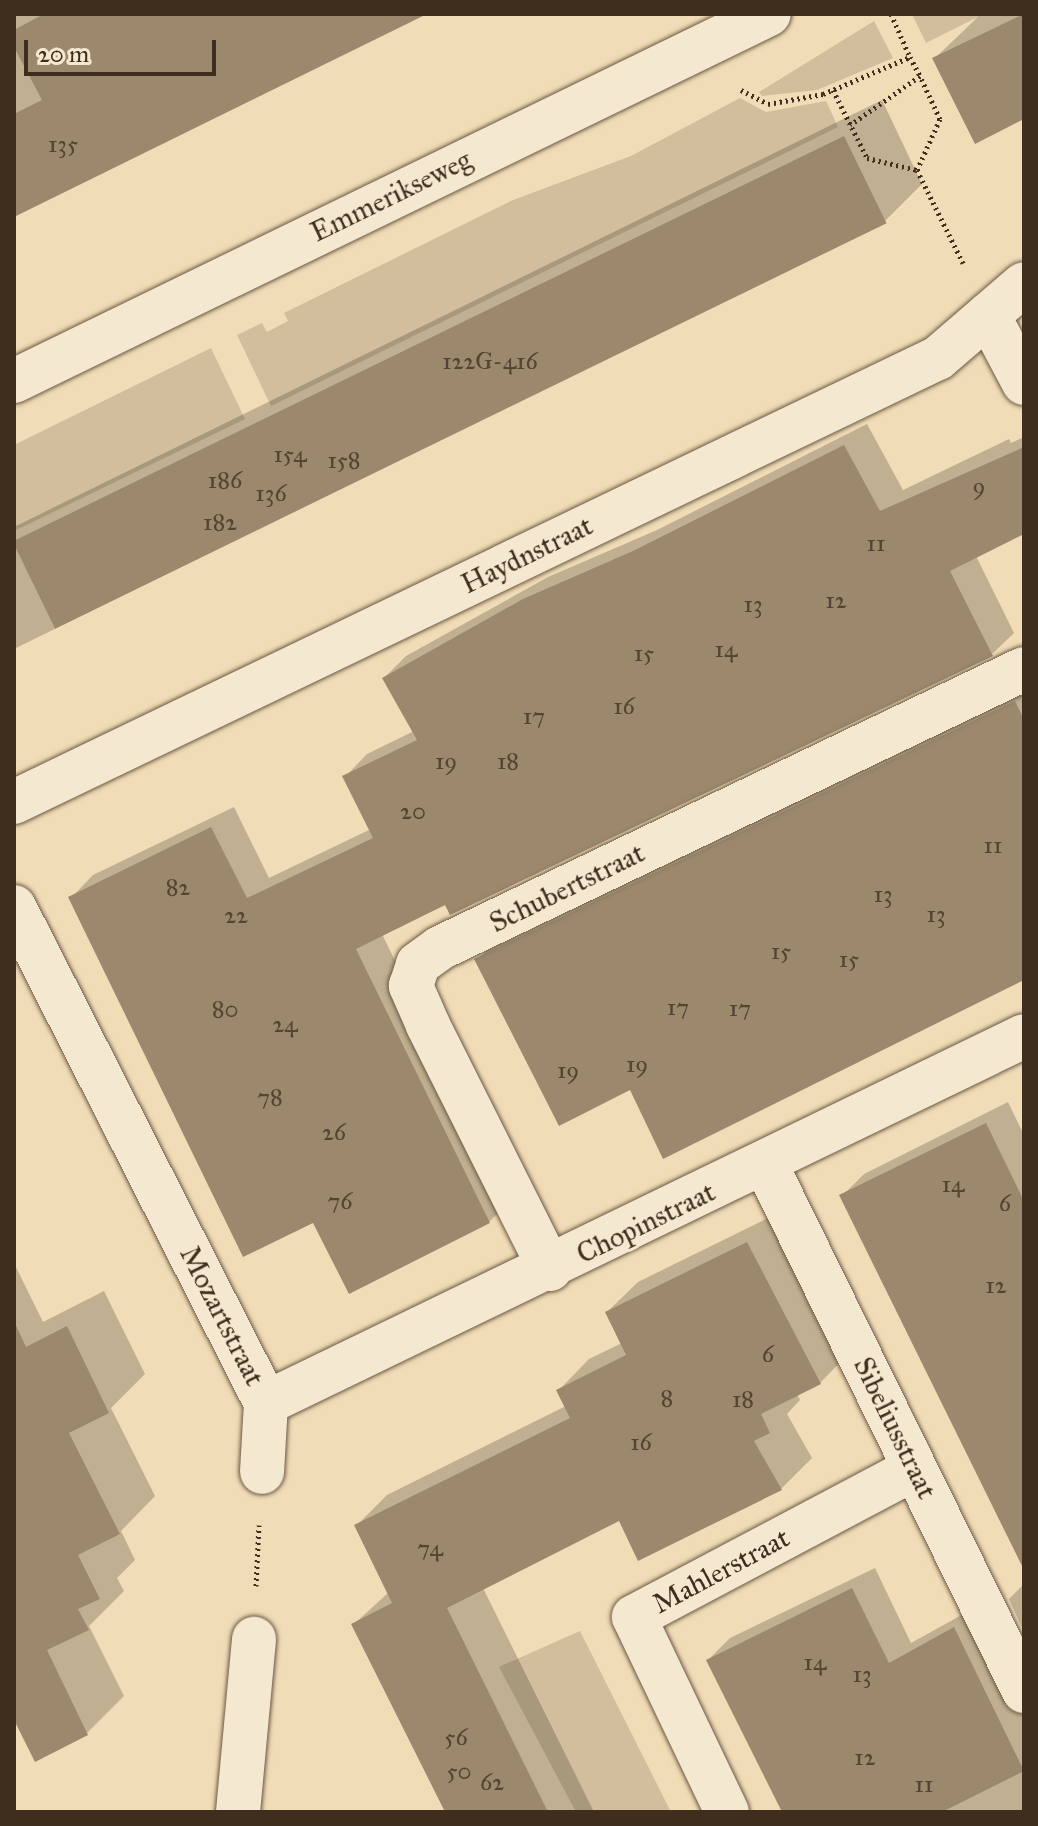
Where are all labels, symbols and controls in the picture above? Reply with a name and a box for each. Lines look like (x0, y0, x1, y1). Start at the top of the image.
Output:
scale bar (28, 24, 220, 74)
text: 20 m (38, 39, 89, 69)
house number: 135 (48, 131, 78, 159)
street label: Emmerikseweg (305, 143, 477, 249)
house number: 122G-416 (442, 348, 538, 376)
house number: 154 (273, 441, 307, 469)
house number: 158 (327, 447, 361, 475)
house number: 186 (208, 467, 242, 495)
house number: 9 (973, 473, 985, 501)
house number: 136 (255, 480, 287, 508)
house number: 182 (203, 509, 237, 537)
street label: Haydnstraat (456, 509, 598, 601)
house number: 11 (867, 530, 885, 558)
house number: 12 (825, 587, 847, 615)
house number: 13 (743, 591, 763, 619)
house number: 14 (715, 636, 737, 664)
house number: 15 (634, 640, 654, 668)
house number: 16 (613, 693, 635, 721)
house number: 17 (523, 703, 545, 731)
house number: 19 (435, 748, 457, 776)
house number: 18 (497, 748, 519, 776)
house number: 20 (400, 798, 426, 826)
house number: 11 (984, 832, 1002, 860)
street label: Schubertstraat (484, 836, 650, 940)
house number: 82 (166, 874, 190, 902)
house number: 13 (873, 881, 893, 909)
house number: 13 (926, 901, 946, 929)
house number: 22 (224, 902, 248, 930)
house number: 15 (771, 938, 791, 966)
house number: 15 (839, 946, 859, 974)
house number: 17 (667, 994, 689, 1022)
house number: 17 (729, 995, 751, 1023)
house number: 80 (212, 996, 238, 1024)
house number: 24 (272, 1011, 298, 1039)
house number: 19 (626, 1051, 648, 1079)
house number: 19 (557, 1057, 579, 1085)
house number: 78 (257, 1084, 283, 1112)
house number: 26 (322, 1119, 346, 1147)
house number: 14 (942, 1171, 964, 1199)
street label: Chopinstraat (571, 1175, 721, 1271)
house number: 76 (327, 1188, 353, 1216)
house number: 6 (999, 1190, 1011, 1218)
street label: Mozartstraat (172, 1241, 272, 1391)
house number: 12 (985, 1272, 1007, 1300)
house number: 6 (762, 1341, 774, 1369)
street label: Sibeliusstraat (846, 1352, 944, 1504)
house number: 8 (661, 1385, 673, 1413)
house number: 18 (732, 1386, 754, 1414)
house number: 16 (630, 1429, 652, 1457)
street label: Mahlerstraat (647, 1521, 795, 1621)
house number: 74 (417, 1535, 443, 1563)
house number: 14 (804, 1649, 826, 1677)
house number: 13 (852, 1661, 872, 1689)
house number: 56 (444, 1724, 468, 1752)
house number: 12 (854, 1744, 876, 1772)
house number: 50 (446, 1758, 472, 1786)
house number: 62 (480, 1769, 504, 1797)
house number: 11 (915, 1771, 933, 1799)

